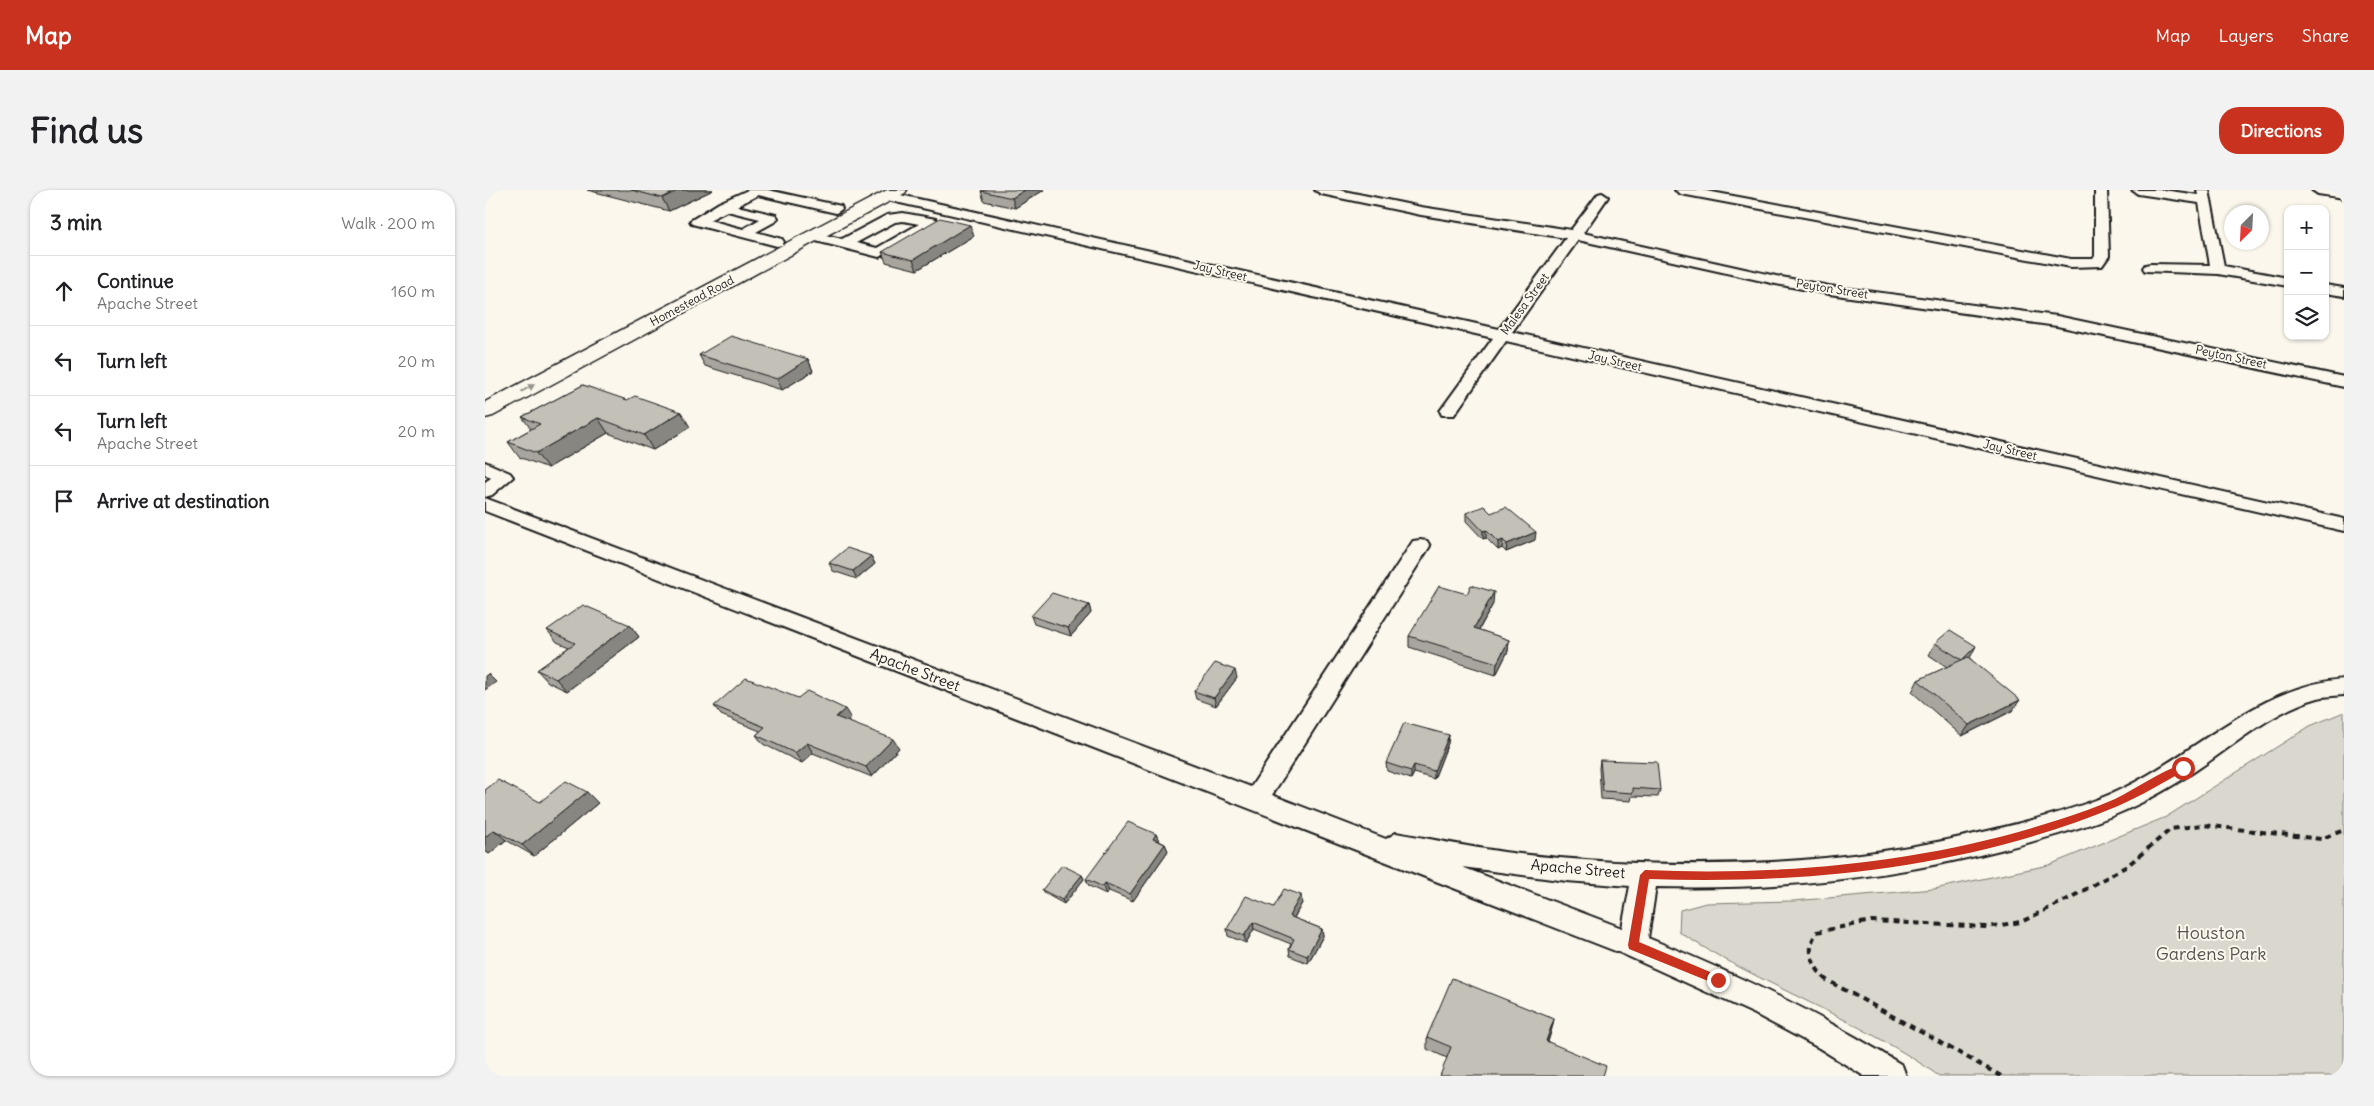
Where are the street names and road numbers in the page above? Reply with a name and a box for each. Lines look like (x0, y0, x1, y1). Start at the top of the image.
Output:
street label: Jay Street (1192, 257, 1248, 284)
street label: Malesa Street (1497, 270, 1552, 338)
street label: Homestead Road (647, 272, 736, 329)
street label: Peyton Street (1795, 275, 1869, 302)
street label: Peyton Street (2194, 342, 2268, 371)
street label: Jay Street (1587, 347, 1643, 374)
street label: Jay Street (1982, 436, 2038, 463)
street label: Apache Street (868, 644, 963, 695)
street label: Apache Street (1530, 855, 1626, 882)

